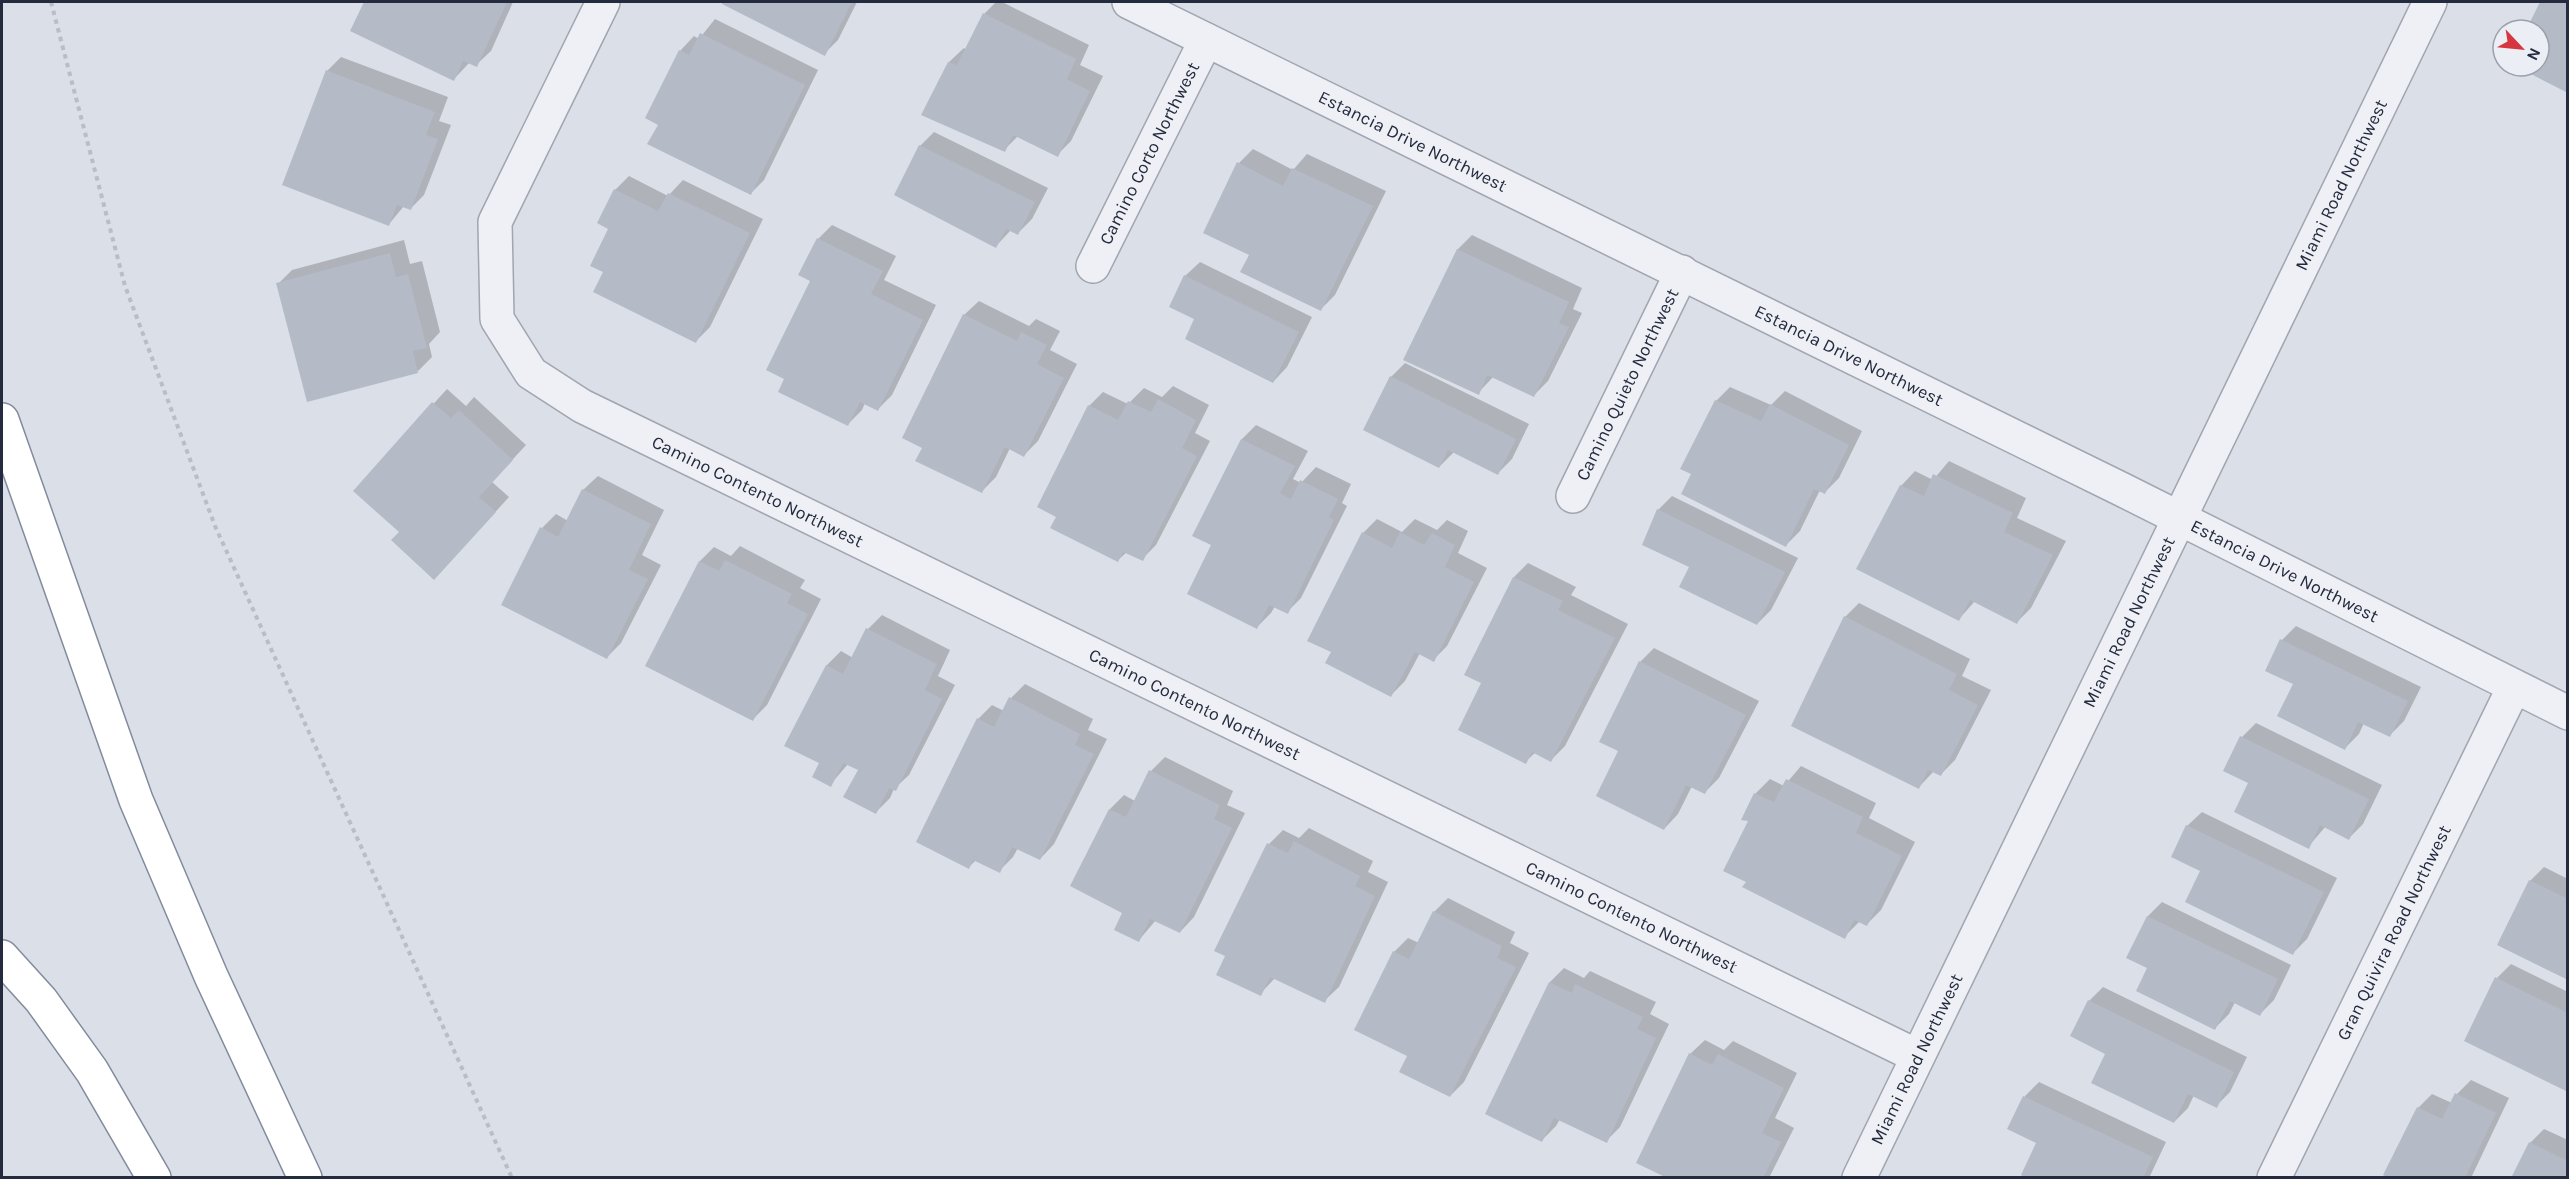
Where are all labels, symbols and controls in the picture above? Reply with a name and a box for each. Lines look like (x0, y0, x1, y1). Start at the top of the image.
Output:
north arrow (2491, 18, 2551, 78)
text: N (2523, 45, 2545, 64)
street label: Camino Corto Northwest (1094, 58, 1204, 248)
street label: Estancia Drive Northwest (1315, 86, 1511, 197)
street label: Miami Road Northwest (2290, 95, 2392, 274)
street label: Camino Quieto Northwest (1571, 285, 1683, 484)
street label: Estancia Drive Northwest (1751, 300, 1947, 411)
street label: Camino Contento Northwest (648, 431, 867, 552)
street label: Estancia Drive Northwest (2187, 515, 2382, 627)
street label: Miami Road Northwest (2078, 533, 2180, 711)
street label: Camino Contento Northwest (1085, 643, 1304, 765)
street label: Gran Quivira Road Northwest (2332, 821, 2456, 1044)
street label: Camino Contento Northwest (1522, 856, 1741, 978)
street label: Miami Road Northwest (1866, 970, 1968, 1148)

